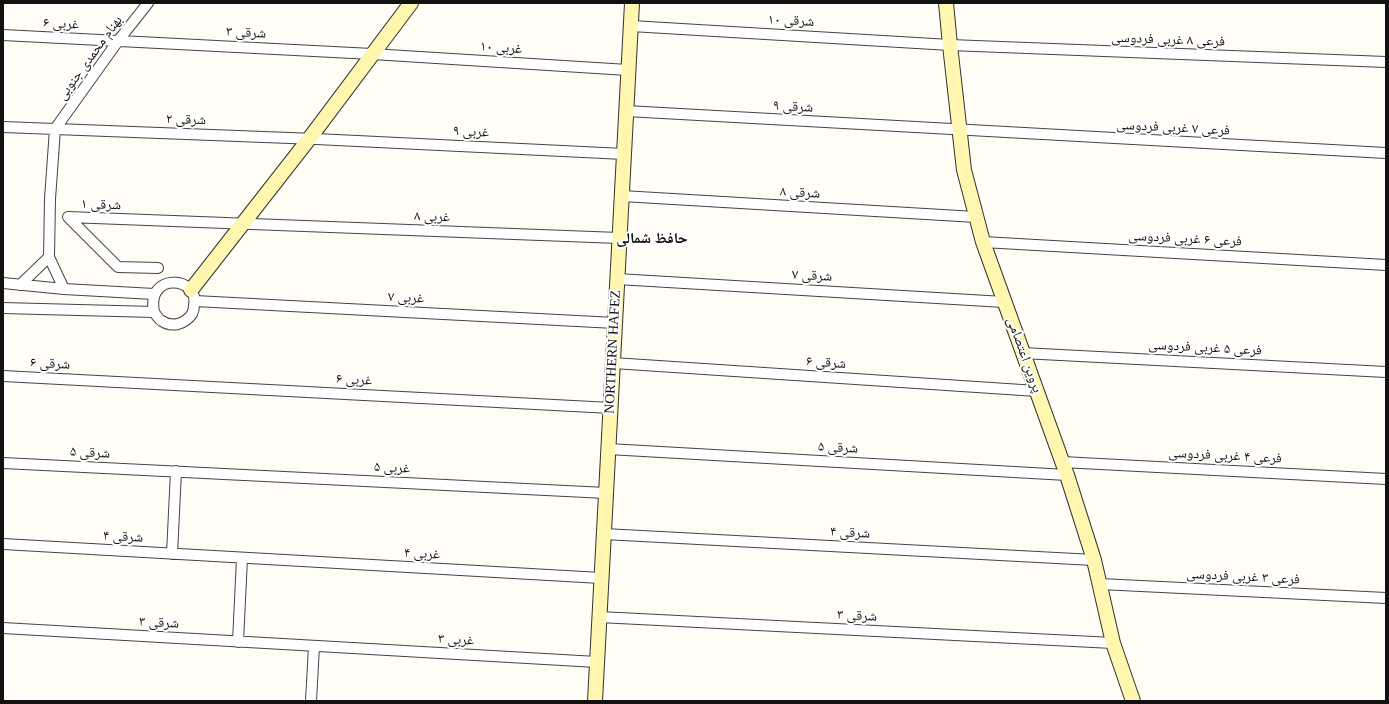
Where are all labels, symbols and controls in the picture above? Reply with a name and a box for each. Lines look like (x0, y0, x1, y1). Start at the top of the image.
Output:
street label: شرقی ۱۰ (767, 11, 815, 31)
street label: بهنام محمدی جنوبی (54, 12, 126, 104)
street label: ۶ غربی (43, 15, 79, 33)
street label: ۳ شرقی (226, 24, 266, 42)
street label: فرعی ۸ غربی فردوسی (1111, 30, 1225, 50)
street label: ۱۰ غربی (479, 38, 523, 58)
street label: شرقی ۹ (773, 98, 813, 116)
street label: ۲ شرقی (166, 111, 206, 129)
street label: فرعی ۷ غربی فردوسی (1116, 117, 1230, 139)
street label: ۹ غربی (453, 123, 489, 141)
street label: ۸ شرقی (780, 184, 820, 202)
street label: ۱ شرقی (81, 196, 121, 214)
street label: ۸ غربی (414, 208, 450, 226)
street label: فرعی ۶ غربی فردوسی (1128, 228, 1242, 250)
district label: حافظ شمالی (616, 230, 688, 248)
street label: ۷ شرقی (792, 267, 832, 285)
street label: ۷ غربی (388, 289, 424, 307)
street label: NORTHERN HAFEZ (601, 290, 625, 414)
street label: پروین اعتصامی (1003, 315, 1045, 395)
street label: فرعی ۵ غربی فردوسی (1148, 337, 1262, 359)
street label: ۶ شرقی (805, 353, 847, 373)
street label: ۶ شرقی (30, 355, 70, 373)
street label: ۶ غربی (336, 371, 372, 389)
street label: ۵ شرقی (818, 439, 858, 457)
street label: ۵ شرقی (70, 444, 110, 462)
street label: فرعی ۴ غربی فردوسی (1168, 445, 1282, 467)
street label: ۵ غربی (374, 459, 410, 477)
street label: ۴ شرقی (830, 524, 870, 542)
street label: ۴ شرقی (103, 528, 143, 546)
street label: ۴ غربی (404, 545, 440, 563)
street label: فرعی ۳ غربی فردوسی (1186, 566, 1300, 588)
street label: ۳ شرقی (837, 607, 877, 625)
street label: ۳ شرقی (139, 614, 179, 632)
street label: ۳ غربی (438, 631, 474, 649)

